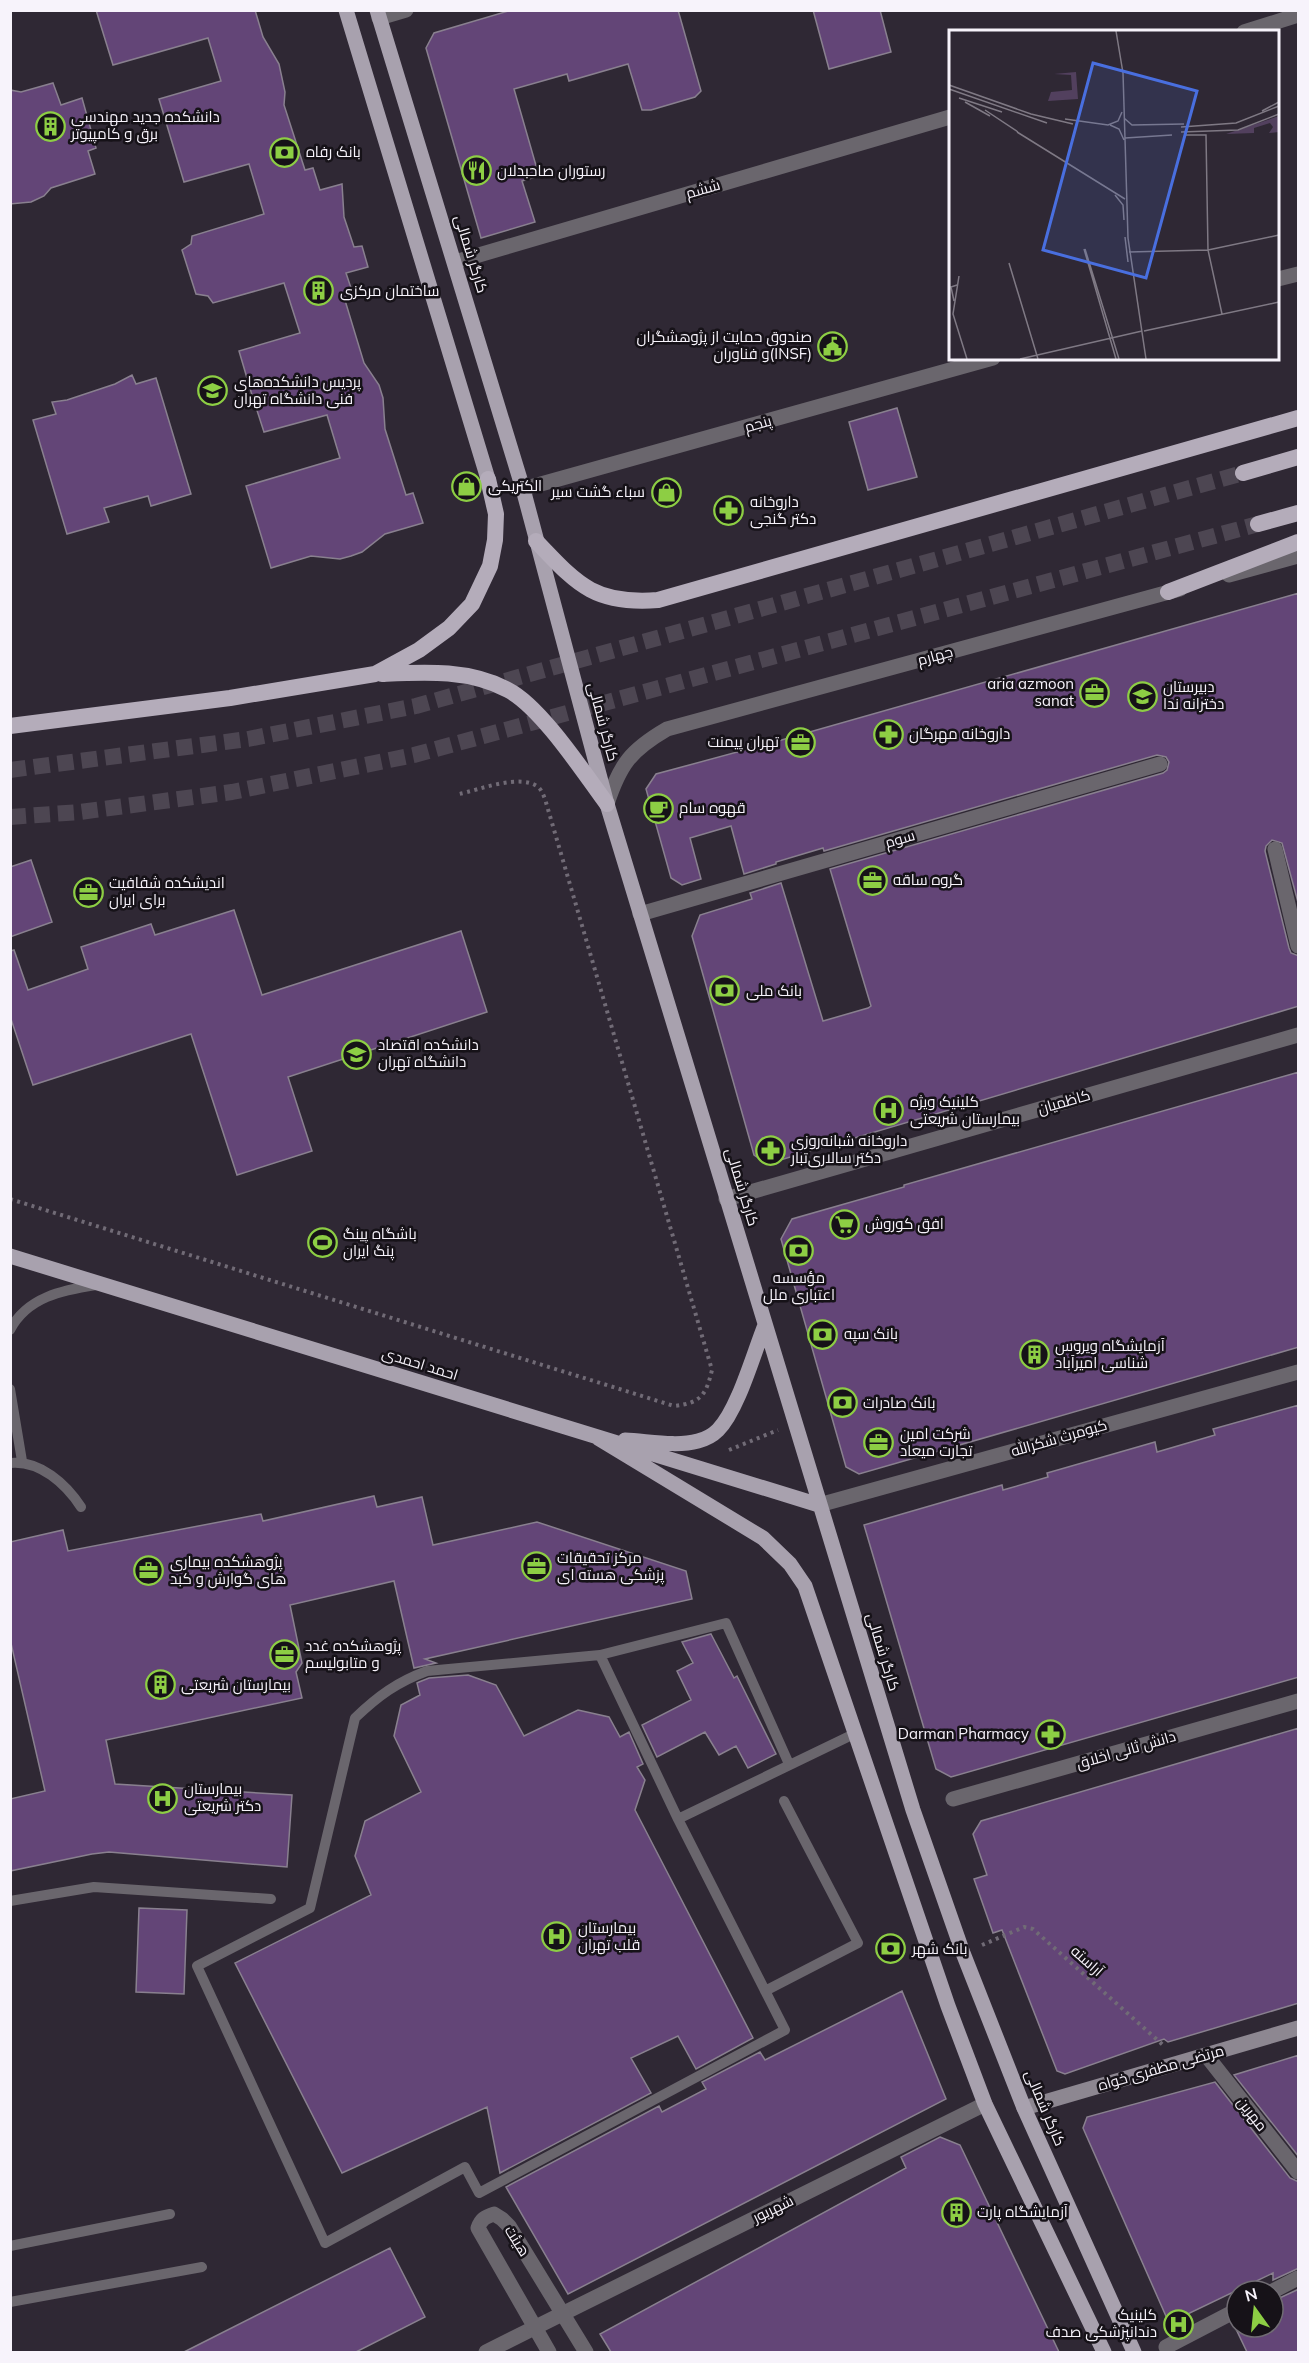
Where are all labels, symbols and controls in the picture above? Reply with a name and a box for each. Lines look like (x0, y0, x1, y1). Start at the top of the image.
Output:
inset map (949, 30, 1279, 360)
place label: دانشکده جدید مهندسی برق و کامپیوتر (70, 107, 220, 144)
building icon: دانشکده جدید مهندسی برق و کامپیوتر (34, 110, 66, 142)
bank icon: بانک رفاه (269, 136, 301, 168)
place label: بانک رفاه (306, 142, 361, 161)
restaurant icon: رستوران صاحبدلان (460, 155, 492, 187)
place label: رستوران صاحبدلان (497, 161, 605, 181)
street label: ششم (683, 175, 723, 203)
street label: کارگر شمالی (450, 213, 492, 295)
building icon: ساختمان مرکزی (303, 275, 335, 307)
place label: ساختمان مرکزی (340, 281, 439, 301)
place label: صندوق حمایت از پژوهشگران و فناوران(INSF) (637, 327, 812, 364)
public building icon: صندوق حمایت از پژوهشگران و فناوران(INSF) (817, 330, 849, 362)
place label: پردیس دانشکده‌های فنی دانشگاه تهران (234, 372, 361, 409)
school or university icon: پردیس دانشکده‌های فنی دانشگاه تهران (197, 375, 229, 407)
street label: پنجم (742, 411, 774, 437)
shop icon: الکتریکی (451, 470, 483, 502)
place label: الکتریکی (488, 476, 542, 496)
shop icon: سباء گشت سیر (650, 476, 682, 508)
place label: سباء گشت سیر (550, 482, 645, 501)
place label: داروخانه دکتر گنجی (750, 492, 816, 529)
pharmacy icon: داروخانه دکتر گنجی (713, 495, 745, 527)
street label: چهارم (915, 642, 955, 670)
place label: aria azmoon sanat (987, 674, 1074, 710)
office icon: aria azmoon sanat (1079, 677, 1111, 709)
place label: دبیرستان دخترانه ندا (1163, 677, 1224, 713)
street label: کارگر شمالی (583, 680, 623, 764)
school or university icon: دبیرستان دخترانه ندا (1126, 680, 1158, 712)
pharmacy icon: داروخانه مهرگان (872, 718, 904, 750)
place label: داروخانه مهرگان (909, 724, 1010, 744)
office icon: تهران پیمنت (784, 726, 816, 758)
place label: تهران پیمنت (707, 732, 779, 752)
cafe icon: قهوه سام (642, 792, 674, 824)
place label: قهوه سام (679, 798, 746, 818)
street label: سوم (883, 825, 917, 853)
office icon: گروه ساقه (856, 864, 888, 896)
place label: گروه ساقه (893, 870, 963, 889)
place label: اندیشکده شفافیت برای ایران (109, 873, 225, 910)
office icon: اندیشکده شفافیت برای ایران (72, 876, 104, 908)
bank icon: بانک ملی (709, 975, 741, 1007)
place label: بانک ملی (746, 981, 802, 1001)
place label: دانشکده اقتصاد دانشگاه تهران (378, 1035, 479, 1072)
school or university icon: دانشکده اقتصاد دانشگاه تهران (341, 1038, 373, 1070)
street label: کاظمیان (1035, 1085, 1093, 1119)
place label: کلینیک ویژه بیمارستان شریعتی (910, 1092, 1020, 1129)
hospital icon: کلینیک ویژه بیمارستان شریعتی (873, 1095, 905, 1127)
place label: داروخانه شبانه‌روزی دکتر سالاری‌تبار (790, 1131, 907, 1168)
pharmacy icon: داروخانه شبانه‌روزی دکتر سالاری‌تبار (754, 1134, 786, 1166)
street label: کارگر شمالی (721, 1146, 763, 1228)
supermarket icon: افق کوروش (828, 1208, 860, 1240)
place label: افق کوروش (865, 1214, 944, 1234)
place label: باشگاه پینگ پنگ ایران (343, 1224, 417, 1261)
sports icon: باشگاه پینگ پنگ ایران (306, 1227, 338, 1259)
bank icon: مؤسسه اعتباری ملل (783, 1235, 815, 1267)
place label: مؤسسه اعتباری ملل (763, 1268, 835, 1305)
bank icon: بانک سپه (807, 1318, 839, 1350)
place label: بانک سپه (844, 1324, 898, 1344)
place label: آزمایشگاه ویروس شناسی امیرآباد (1055, 1336, 1165, 1373)
building icon: آزمایشگاه ویروس شناسی امیرآباد (1018, 1339, 1050, 1371)
street label: احمد احمدی (380, 1343, 460, 1385)
bank icon: بانک صادرات (826, 1387, 858, 1419)
place label: بانک صادرات (863, 1393, 935, 1412)
street label: کیومرث شکرالله (1009, 1415, 1109, 1460)
place label: شرکت امین تجارت میعاد (900, 1424, 972, 1460)
office icon: شرکت امین تجارت میعاد (863, 1427, 895, 1459)
place label: مرکز تحقیقات پزشکی هسته ای (557, 1548, 664, 1585)
office icon: مرکز تحقیقات پزشکی هسته ای (520, 1551, 552, 1583)
place label: پژوهشکده بیماری های گوارش و کبد (170, 1552, 286, 1589)
office icon: پژوهشکده بیماری های گوارش و کبد (133, 1555, 165, 1587)
street label: کارگر شمالی (862, 1611, 904, 1693)
place label: پژوهشکده غدد و متابولیسم (305, 1636, 401, 1673)
office icon: پژوهشکده غدد و متابولیسم (268, 1639, 300, 1671)
building icon: بیمارستان شریعتی (144, 1669, 176, 1701)
place label: بیمارستان شریعتی (181, 1675, 291, 1695)
pharmacy icon: Darman Pharmacy (1034, 1718, 1066, 1750)
place label: Darman Pharmacy (898, 1724, 1029, 1743)
street label: دانش ثانی اخلاق (1074, 1726, 1178, 1774)
place label: بیمارستان دکتر شریعتی (184, 1779, 261, 1816)
hospital icon: بیمارستان دکتر شریعتی (147, 1782, 179, 1814)
place label: بیمارستان قلب تهران (578, 1918, 640, 1955)
hospital icon: بیمارستان قلب تهران (541, 1921, 573, 1953)
bank icon: بانک شهر (875, 1933, 907, 1965)
place label: بانک شهر (911, 1939, 967, 1959)
street label: آراسته (1067, 1941, 1108, 1980)
street label: مرتضی مظفری خواه (1096, 2040, 1226, 2096)
street label: کارگر شمالی (1020, 2067, 1070, 2149)
street label: مهرین (1232, 2093, 1272, 2135)
street label: شهریور (748, 2190, 797, 2228)
building icon: آزمایشگاه پارت (940, 2196, 972, 2228)
place label: آزمایشگاه پارت (977, 2202, 1068, 2222)
street label: هیئت (501, 2222, 534, 2260)
north arrow (1225, 2279, 1285, 2339)
text: N (1243, 2283, 1260, 2306)
place label: کلینیک دندانپزشکی صدف (1046, 2305, 1157, 2342)
hospital icon: کلینیک دندانپزشکی صدف (1162, 2308, 1194, 2340)

